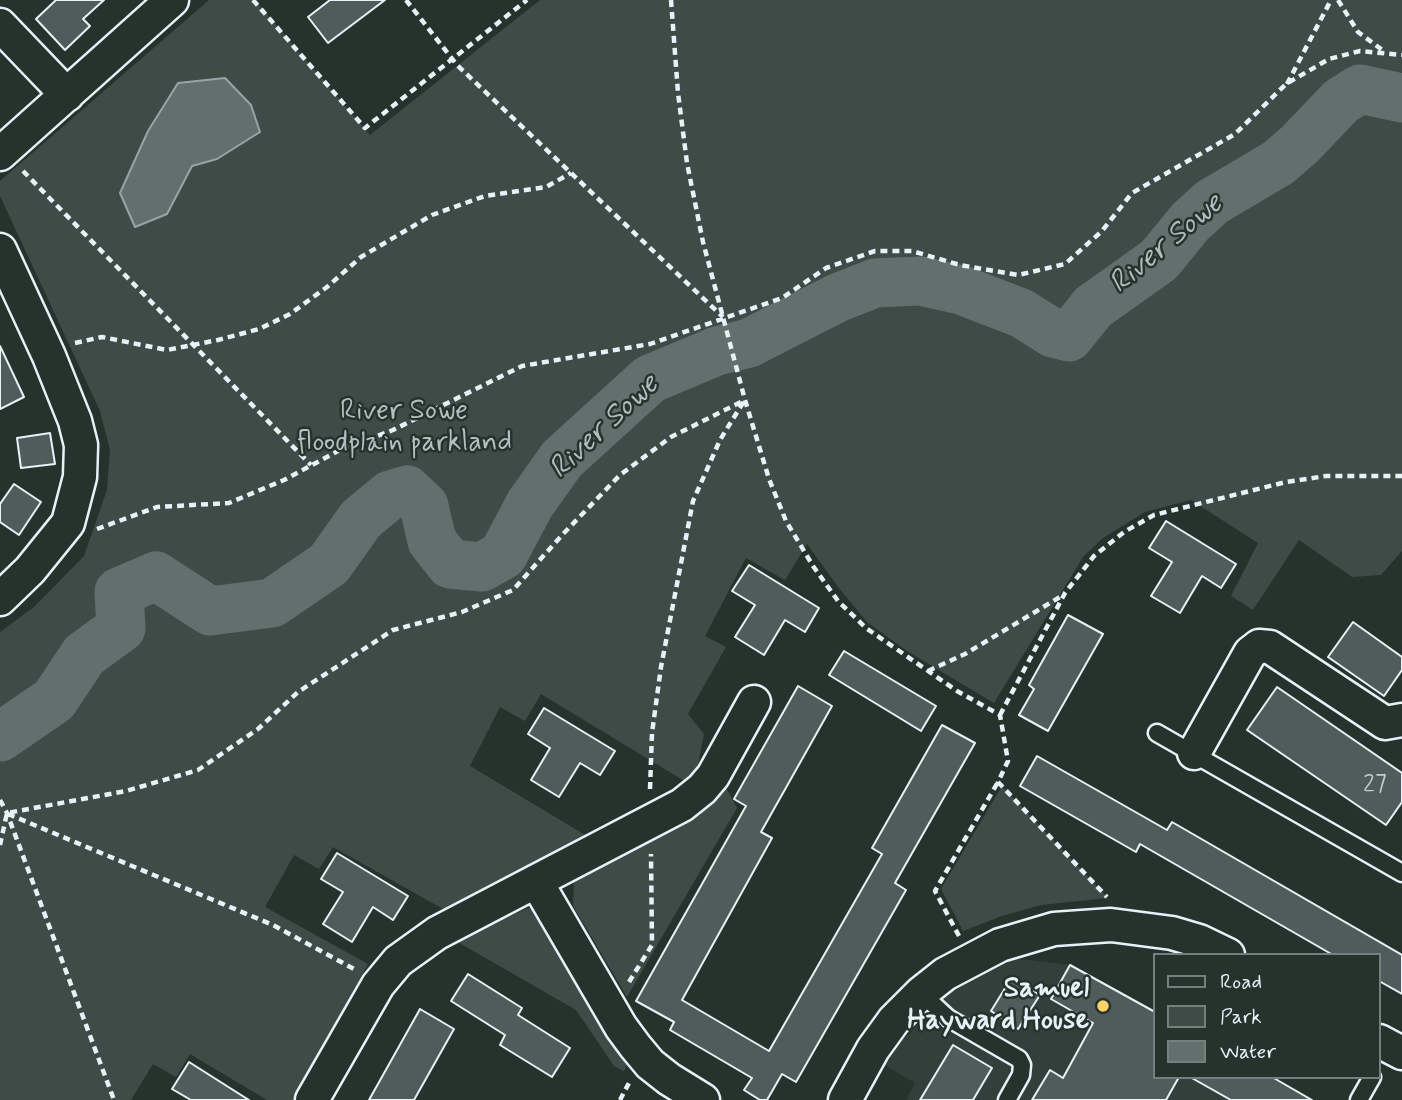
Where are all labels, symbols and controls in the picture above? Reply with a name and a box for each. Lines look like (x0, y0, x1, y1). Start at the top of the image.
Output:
water label: River Sowe (1103, 187, 1231, 303)
water label: River Sowe (543, 368, 667, 488)
park label: River Sowe floodplain parkland (296, 395, 512, 461)
house number: 27 (1363, 772, 1387, 800)
legend (1154, 953, 1381, 1079)
text: Road (1220, 968, 1262, 996)
place label: Samuel Hayward House (907, 973, 1089, 1039)
marker: Samuel Hayward House (1095, 998, 1111, 1014)
text: Park (1220, 1003, 1262, 1031)
text: Water (1220, 1038, 1276, 1066)

